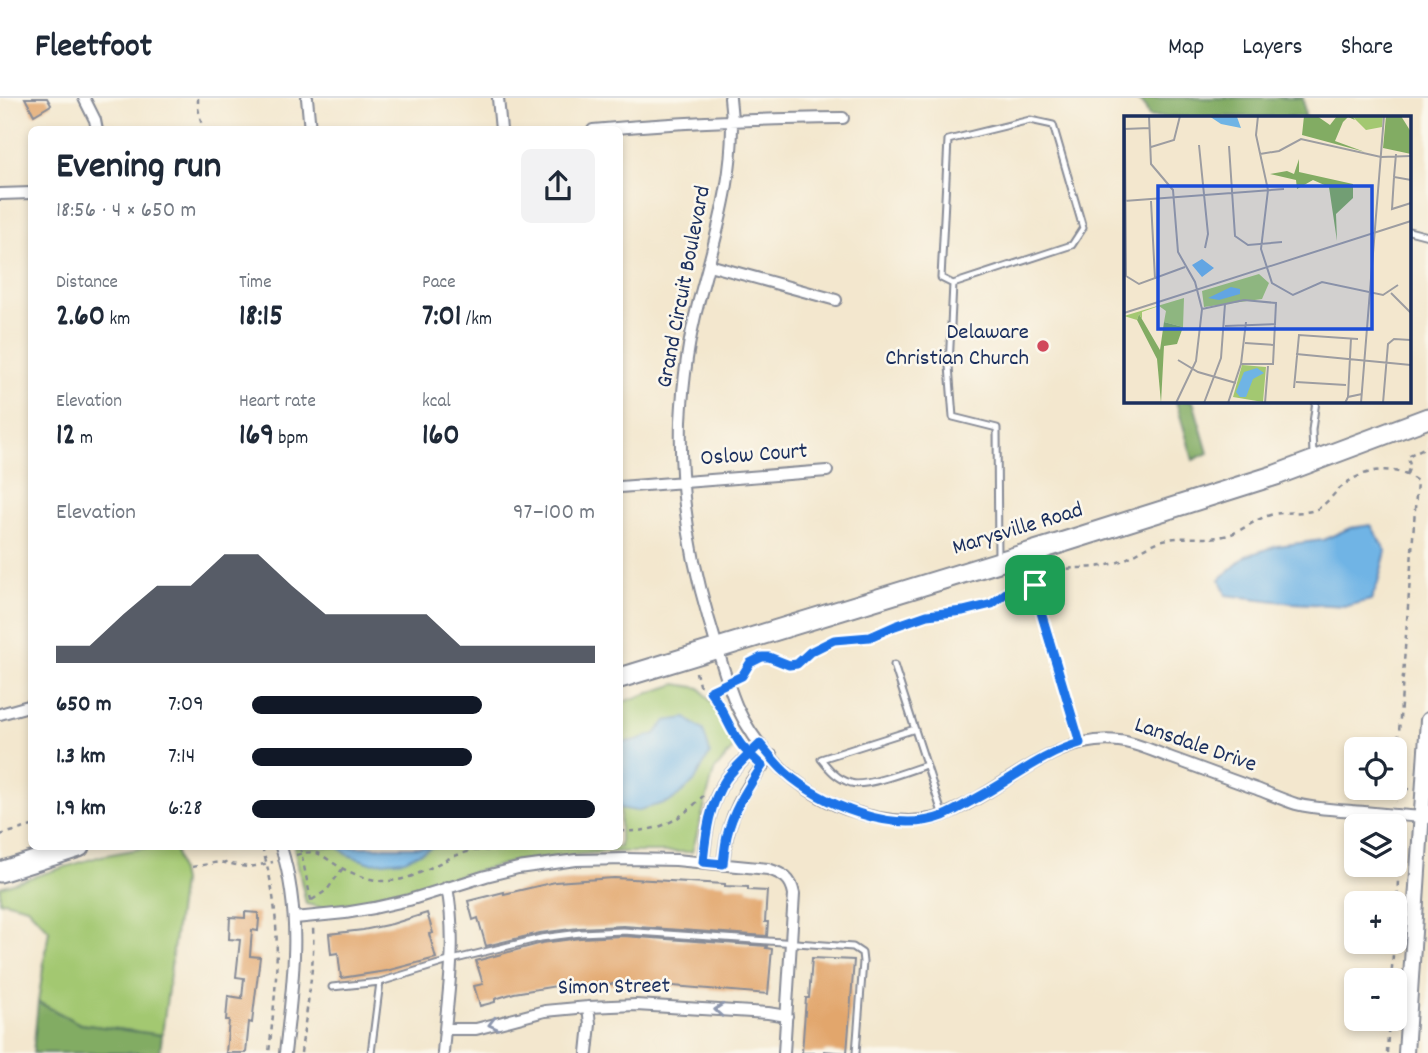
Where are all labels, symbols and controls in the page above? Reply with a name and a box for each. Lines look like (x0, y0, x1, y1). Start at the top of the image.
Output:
text: Fleetfoot (35, 25, 152, 72)
text: Map (1168, 31, 1204, 65)
text: Layers (1242, 31, 1303, 65)
text: Share (1341, 31, 1393, 65)
inset map (1124, 116, 1410, 402)
text: Evening run (56, 141, 221, 196)
button: share (521, 149, 595, 223)
street label: Grand Circuit Boulevard (649, 183, 721, 391)
text: 18:56 · 4 × 650 m (56, 195, 196, 228)
text: Distance (56, 270, 118, 297)
text: Time (239, 270, 272, 297)
text: Pace (422, 270, 456, 297)
text: 2.60 (56, 297, 105, 340)
text: 18:15 (239, 297, 283, 340)
text: 7:01 (422, 297, 461, 340)
text: km (105, 307, 130, 334)
text: /km (461, 307, 492, 334)
place label: Delaware Christian Church (885, 317, 1029, 376)
marker: Delaware Christian Church (1035, 338, 1051, 354)
text: Elevation (56, 389, 122, 416)
text: Heart rate (239, 389, 316, 416)
text: kcal (422, 389, 451, 416)
text: 12 (56, 416, 76, 459)
text: 169 (239, 416, 274, 459)
text: 160 (422, 416, 460, 459)
text: m (76, 426, 93, 453)
text: bpm (274, 426, 308, 453)
street label: Oslow Court (699, 436, 809, 476)
street label: Marysville Road (949, 494, 1087, 566)
text: Elevation (56, 497, 136, 530)
text: 97–100 m (513, 497, 595, 530)
pin (1005, 555, 1065, 615)
icon: arrive (1016, 566, 1054, 604)
text: 650 m (56, 689, 112, 722)
text: 7:09 (168, 689, 204, 722)
street label: Lansdale Drive (1129, 710, 1261, 782)
map controls (1344, 737, 1407, 1031)
button: locate (1344, 737, 1407, 800)
text: 1.3 km (56, 741, 106, 774)
text: 7:14 (168, 741, 195, 774)
text: 1.9 km (56, 793, 106, 826)
text: 6:28 (168, 793, 202, 826)
button: layers (1344, 814, 1407, 877)
button: + (1344, 891, 1407, 954)
button: − (1344, 968, 1407, 1031)
street label: Simon Street (558, 971, 670, 1005)
one-way arrow (713, 1003, 724, 1018)
one-way arrow (487, 1016, 499, 1030)

